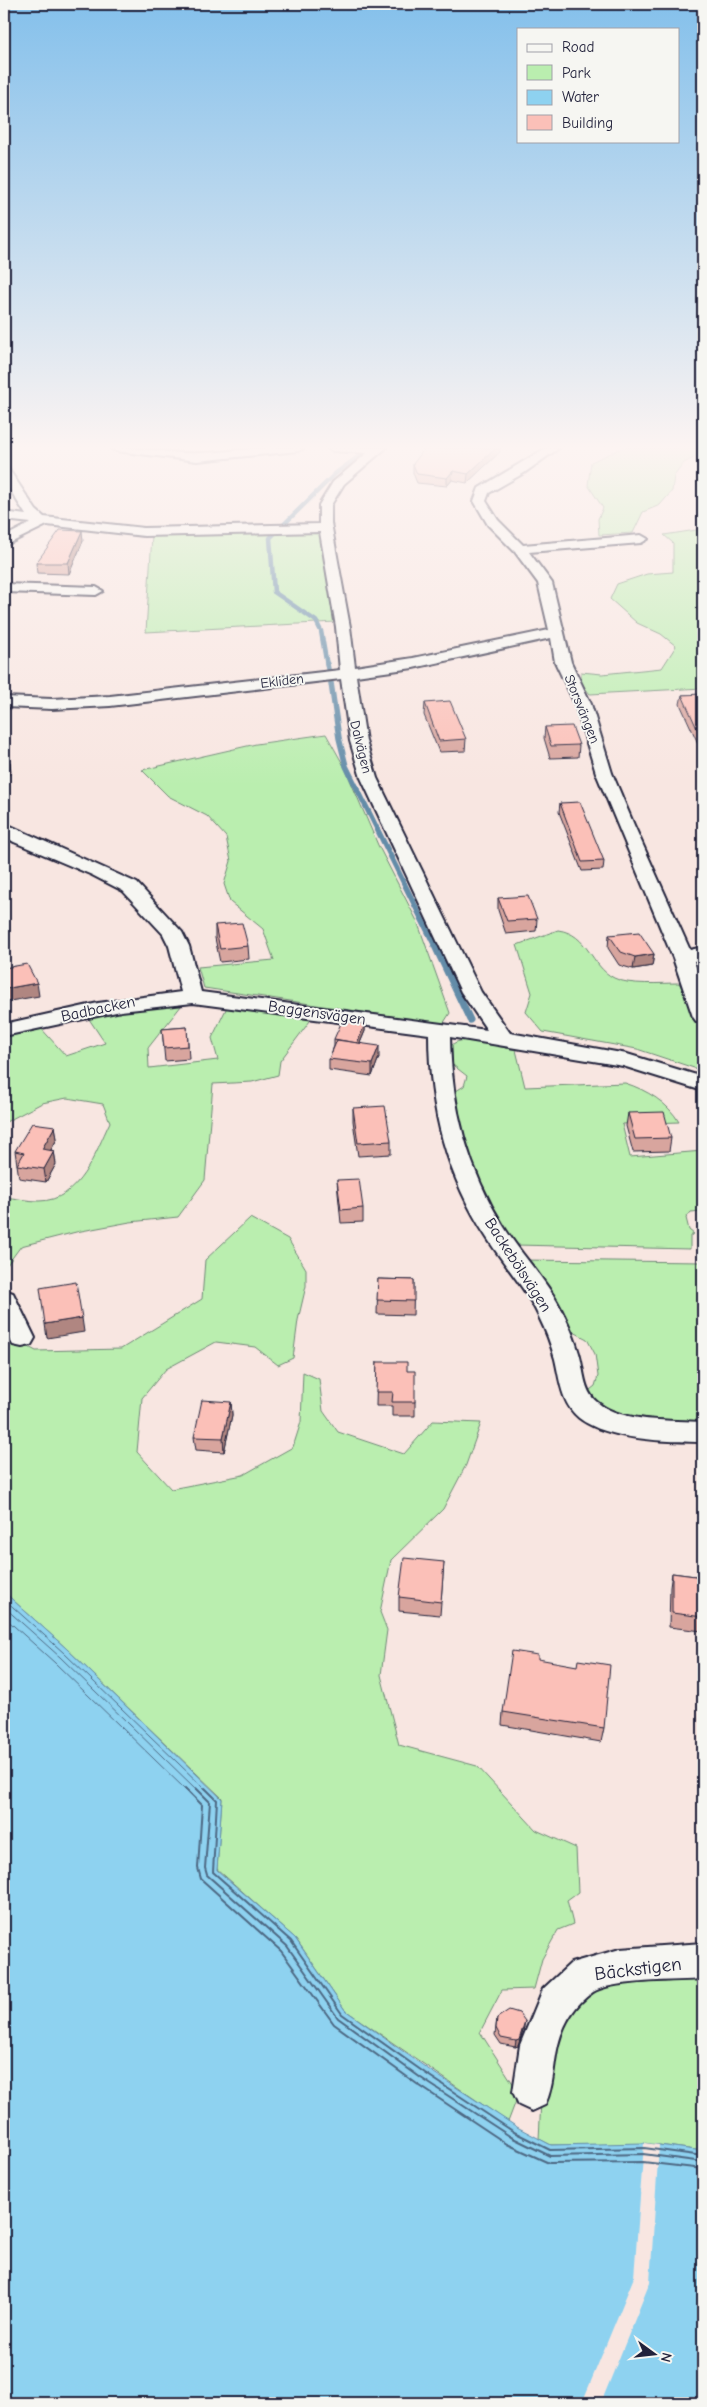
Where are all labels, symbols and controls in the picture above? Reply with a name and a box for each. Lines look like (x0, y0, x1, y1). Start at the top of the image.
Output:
legend (517, 28, 680, 142)
text: Road (562, 38, 594, 56)
text: Park (562, 64, 591, 82)
text: Water (562, 88, 599, 106)
text: Building (562, 114, 613, 132)
street label: Ekliden (259, 670, 305, 692)
street label: Storsvängen (560, 672, 604, 746)
street label: Dalvägen (346, 719, 376, 775)
street label: Badbacken (59, 992, 137, 1026)
street label: Baggensvägen (267, 997, 367, 1029)
street label: Backebölsvägen (481, 1215, 555, 1315)
street label: Bäckstigen (593, 1953, 683, 1985)
north arrow (630, 2330, 680, 2380)
text: N (657, 2351, 675, 2364)

